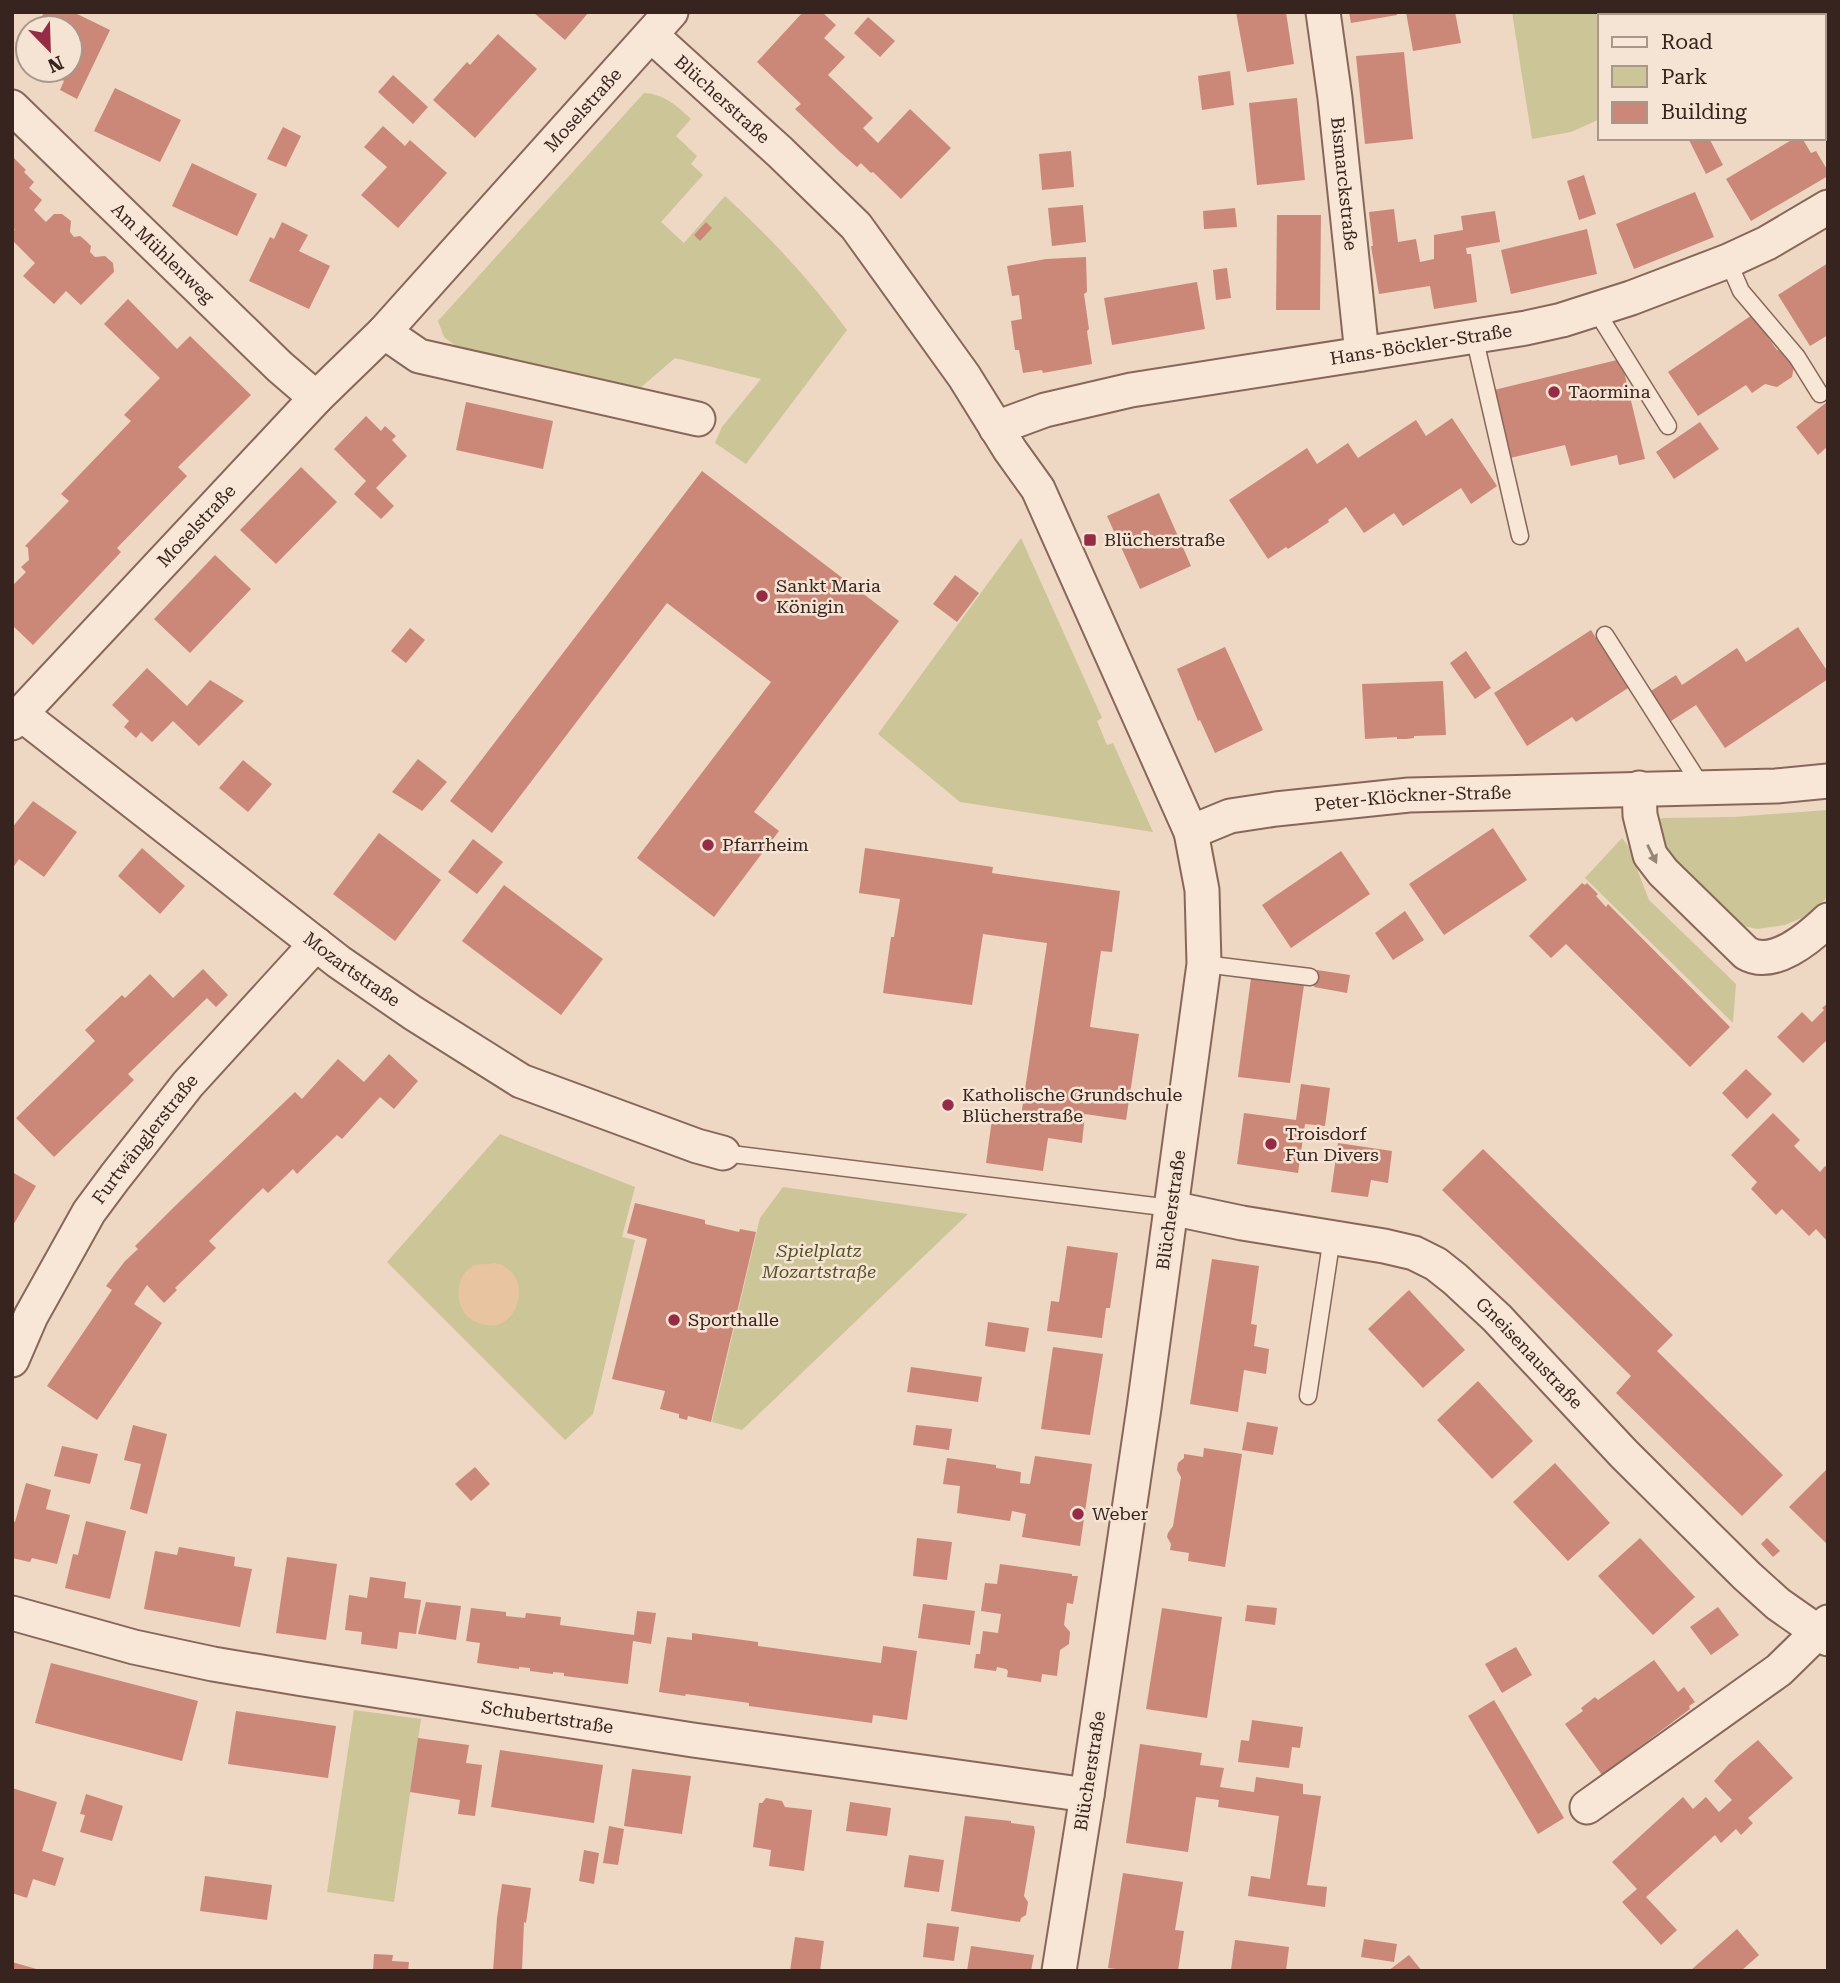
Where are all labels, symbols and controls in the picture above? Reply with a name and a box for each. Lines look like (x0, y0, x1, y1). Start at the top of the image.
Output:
north arrow (14, 14, 84, 84)
legend (1598, 14, 1826, 140)
text: Road (1661, 30, 1713, 54)
text: N (44, 51, 67, 78)
street label: Blücherstraße (670, 51, 774, 148)
street label: Moselstraße (540, 63, 626, 156)
text: Park (1661, 65, 1707, 89)
text: Building (1661, 100, 1747, 124)
street label: Bismarckstraße (1327, 116, 1362, 252)
street label: Am Mühlenweg (107, 198, 219, 308)
street label: Hans-Böckler-Straße (1328, 319, 1513, 369)
place label: Taormina (1568, 381, 1651, 402)
marker: Taormina (1546, 384, 1562, 400)
street label: Moselstraße (152, 480, 240, 571)
place label: Blücherstraße (1104, 529, 1225, 550)
marker: Blücherstraße (1082, 532, 1098, 548)
place label: Sankt Maria Königin (776, 575, 881, 617)
marker: Sankt Maria Königin (754, 588, 770, 604)
street label: Peter-Klöckner-Straße (1313, 781, 1512, 815)
place label: Pfarrheim (722, 834, 809, 855)
marker: Pfarrheim (700, 837, 716, 853)
one-way arrow (1647, 844, 1658, 864)
street label: Mozartstraße (299, 927, 404, 1011)
street label: Furtwänglerstraße (88, 1069, 202, 1208)
place label: Katholische Grundschule Blücherstraße (962, 1084, 1182, 1126)
marker: Katholische Grundschule Blücherstraße (940, 1097, 956, 1113)
place label: Troisdorf Fun Divers (1285, 1123, 1379, 1165)
marker: Troisdorf Fun Divers (1263, 1136, 1279, 1152)
street label: Blücherstraße (1152, 1148, 1189, 1271)
park label: Spielplatz Mozartstraße (761, 1240, 876, 1282)
street label: Gneisenaustraße (1472, 1293, 1587, 1413)
place label: Sporthalle (688, 1309, 779, 1330)
marker: Sporthalle (666, 1312, 682, 1328)
place label: Weber (1092, 1503, 1148, 1524)
marker: Weber (1070, 1506, 1086, 1522)
street label: Schubertstraße (480, 1696, 615, 1737)
street label: Blücherstraße (1070, 1709, 1109, 1832)

